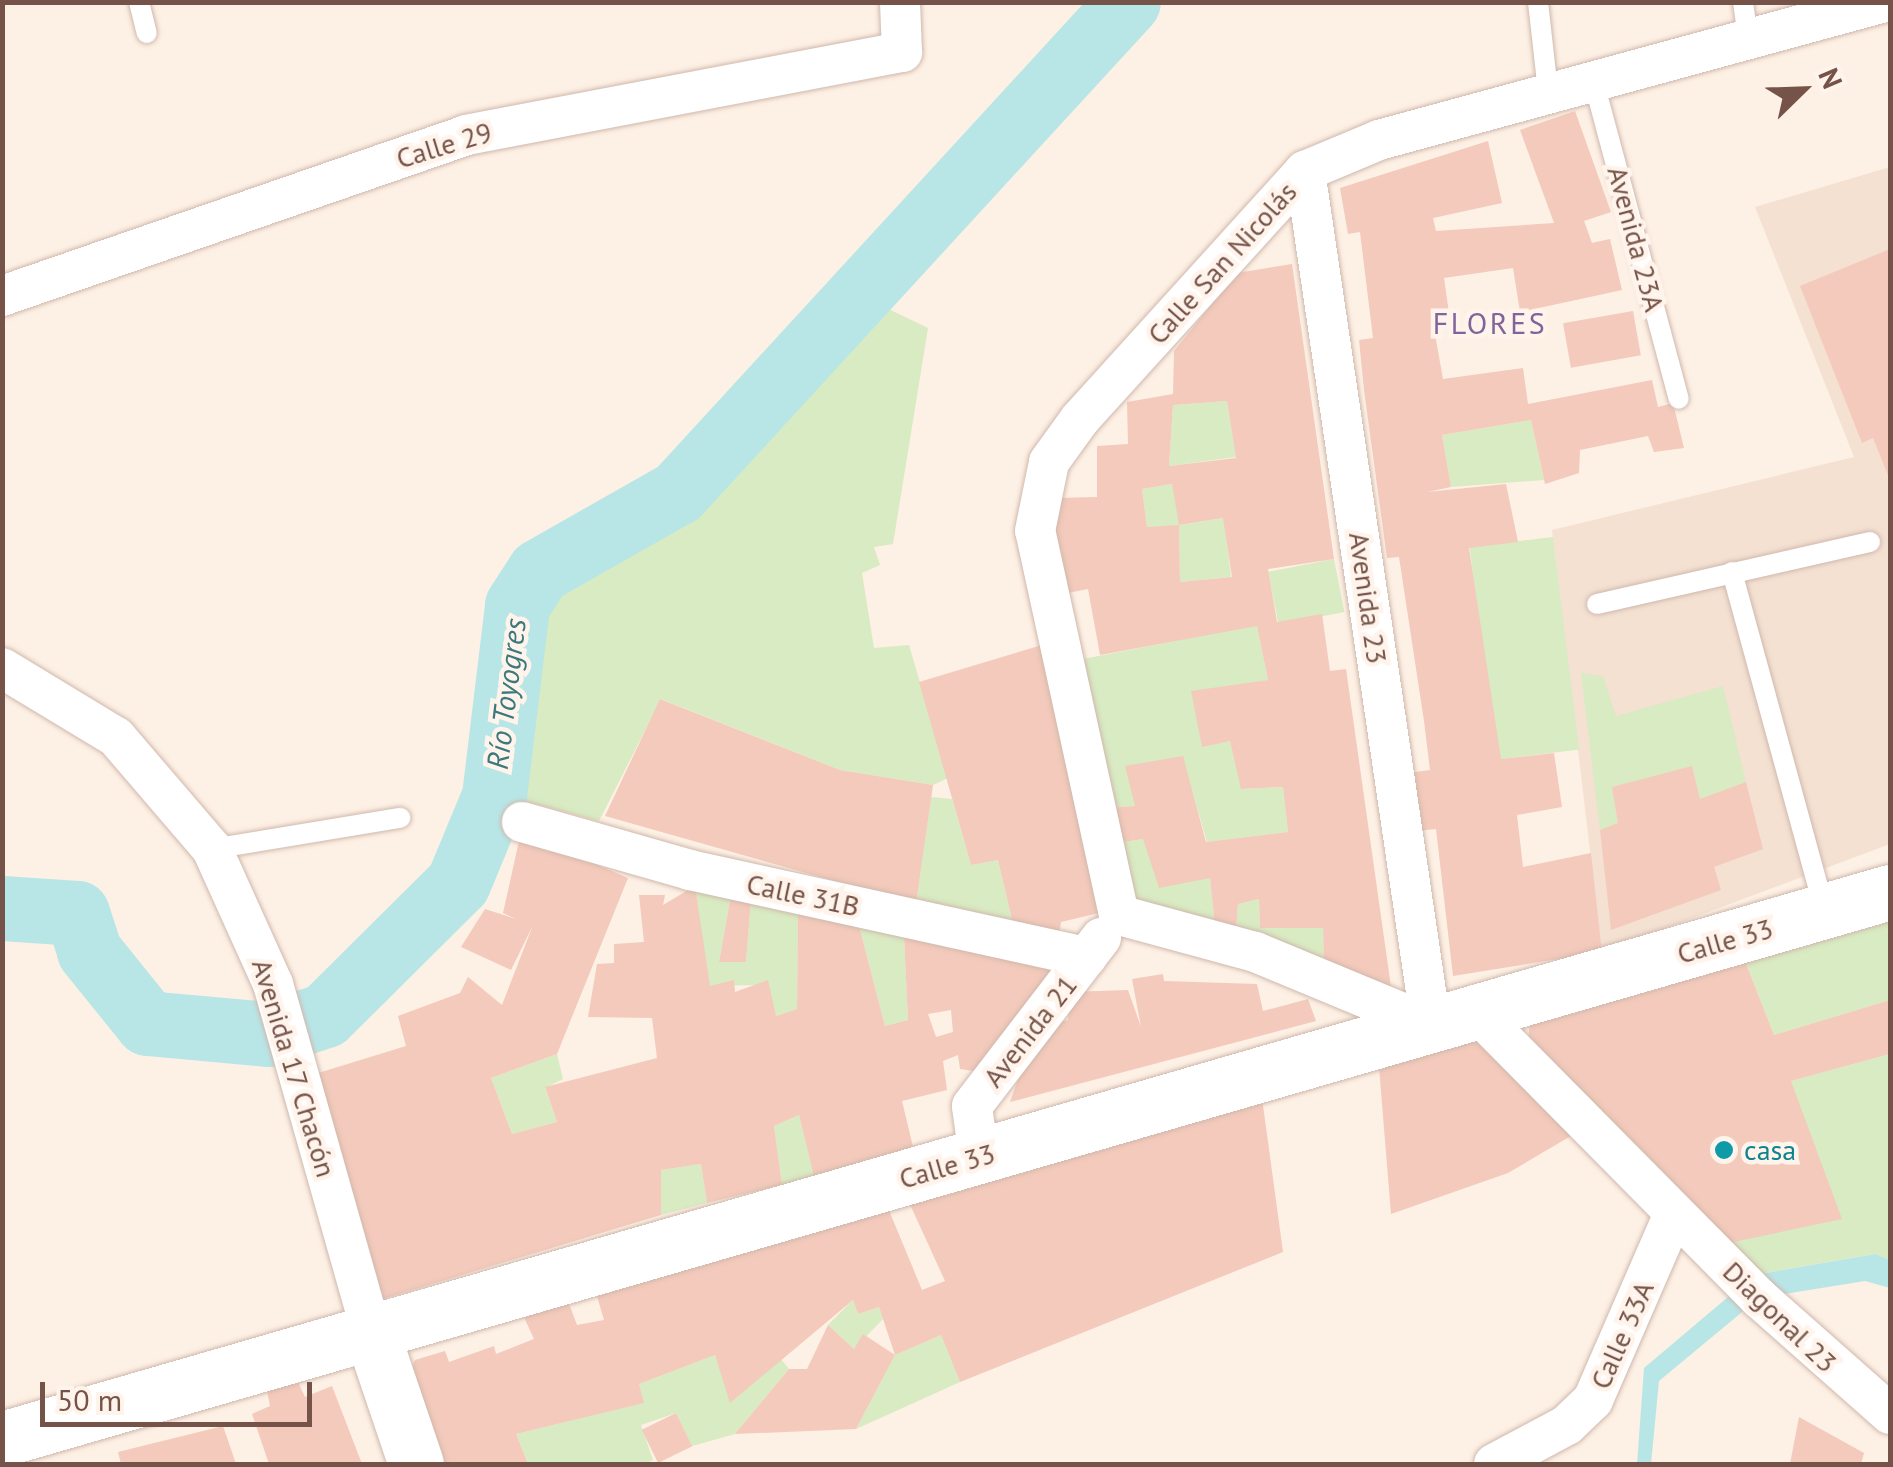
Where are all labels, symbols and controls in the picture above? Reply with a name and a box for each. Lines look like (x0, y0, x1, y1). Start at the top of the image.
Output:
north arrow (1753, 40, 1853, 140)
text: N (1810, 62, 1852, 94)
street label: Calle 29 (392, 115, 496, 175)
street label: Avenida 23A (1600, 163, 1672, 315)
street label: Calle San Nicolás (1141, 175, 1303, 351)
district label: FLORES (1433, 305, 1547, 341)
street label: Avenida 23 (1342, 530, 1394, 666)
water label: Río Toyogres (479, 616, 533, 772)
street label: Calle 31B (744, 867, 862, 923)
street label: Calle 33 (1673, 911, 1777, 971)
street label: Avenida 17 Chacón (245, 954, 343, 1182)
street label: Avenida 21 (976, 968, 1084, 1094)
place label: casa (1744, 1133, 1796, 1167)
street label: Calle 33 (895, 1136, 999, 1196)
marker: casa (1713, 1139, 1735, 1161)
street label: Diagonal 23 (1716, 1255, 1844, 1379)
street label: Calle 33A (1583, 1276, 1661, 1394)
scale bar (45, 1362, 318, 1424)
text: 50 m (57, 1380, 122, 1419)

